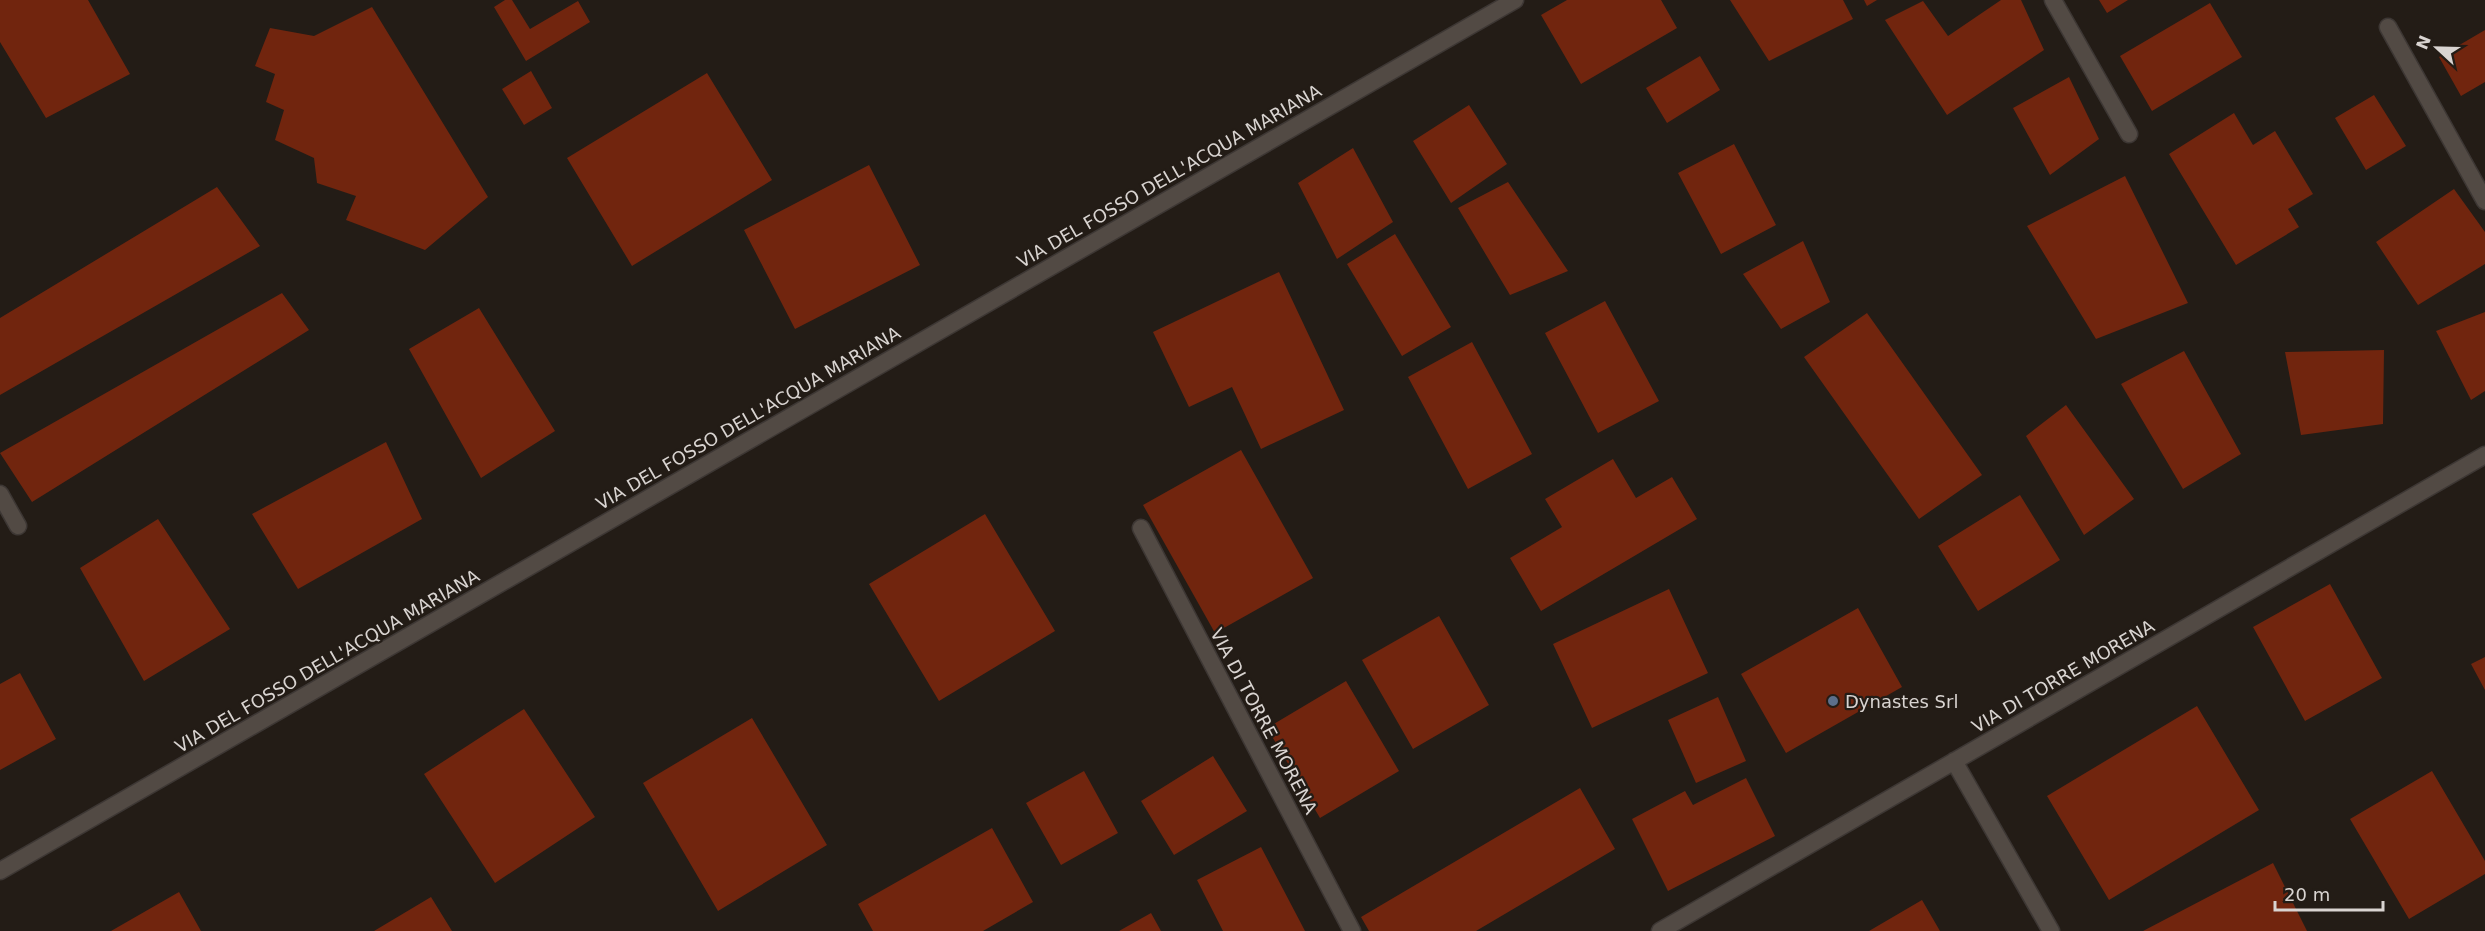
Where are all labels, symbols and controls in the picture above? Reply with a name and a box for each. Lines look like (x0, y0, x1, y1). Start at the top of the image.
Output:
north arrow (2407, 18, 2467, 78)
text: N (2412, 33, 2435, 52)
street label: VIA DEL FOSSO DELL'ACQUA MARIANA (1013, 80, 1325, 272)
street label: VIA DEL FOSSO DELL'ACQUA MARIANA (592, 322, 904, 514)
street label: VIA DEL FOSSO DELL'ACQUA MARIANA (171, 565, 483, 757)
street label: VIA DI TORRE MORENA (1968, 615, 2159, 737)
street label: VIA DI TORRE MORENA (1206, 625, 1322, 818)
place label: Dynastes Srl (1845, 691, 1958, 712)
marker: Dynastes Srl (1826, 694, 1840, 708)
scale bar (2275, 874, 2383, 912)
text: 20 m (2284, 884, 2330, 905)

